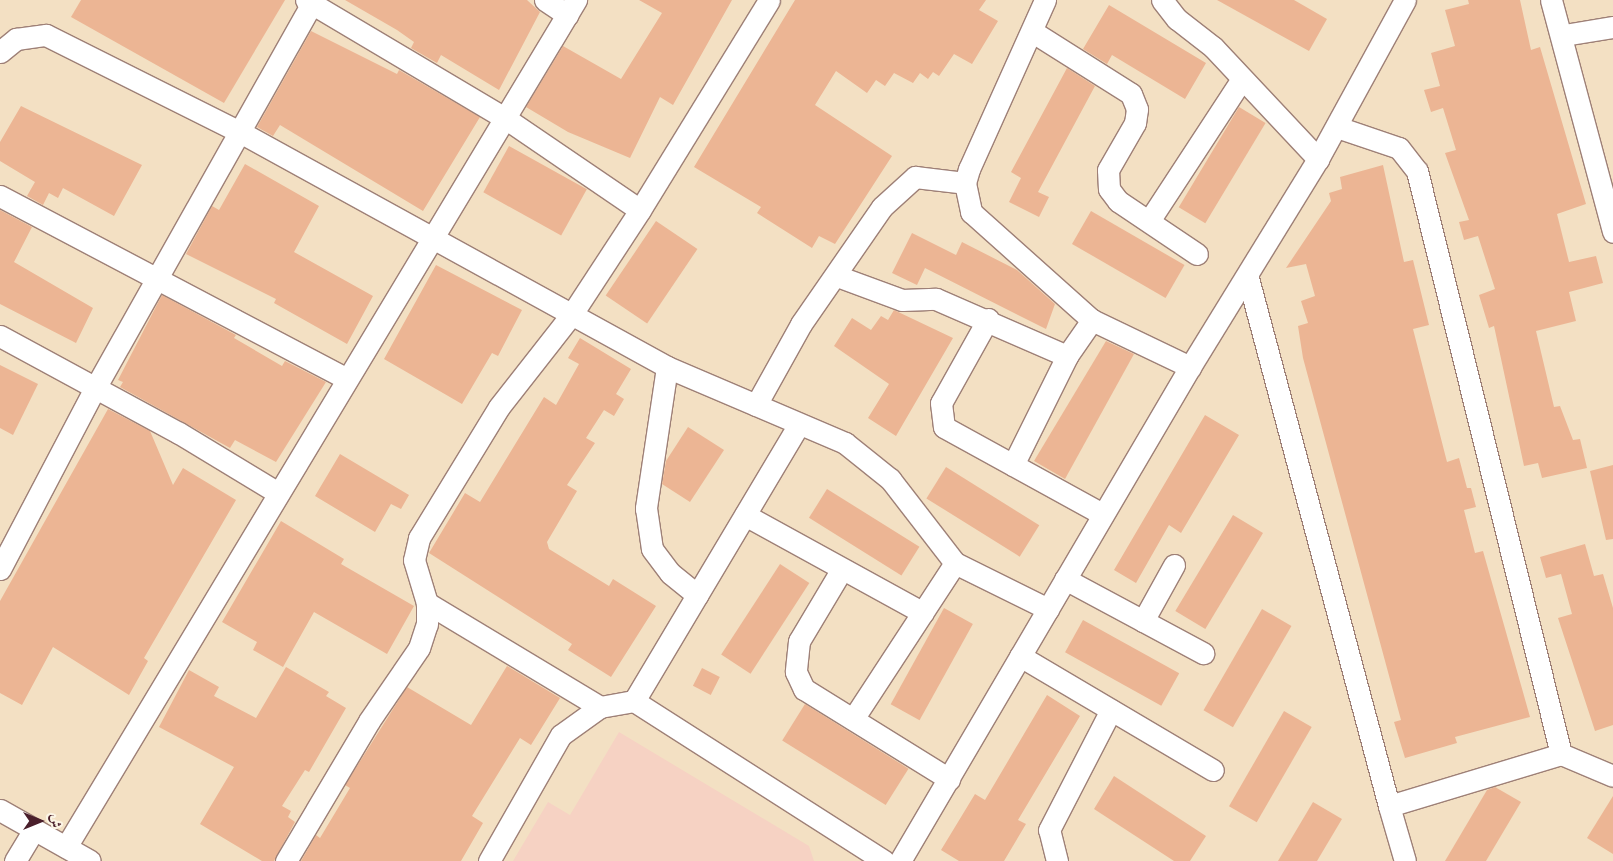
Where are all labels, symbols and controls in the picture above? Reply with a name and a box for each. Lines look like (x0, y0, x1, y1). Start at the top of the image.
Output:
north arrow (15, 796, 65, 846)
text: ش (46, 814, 64, 828)

